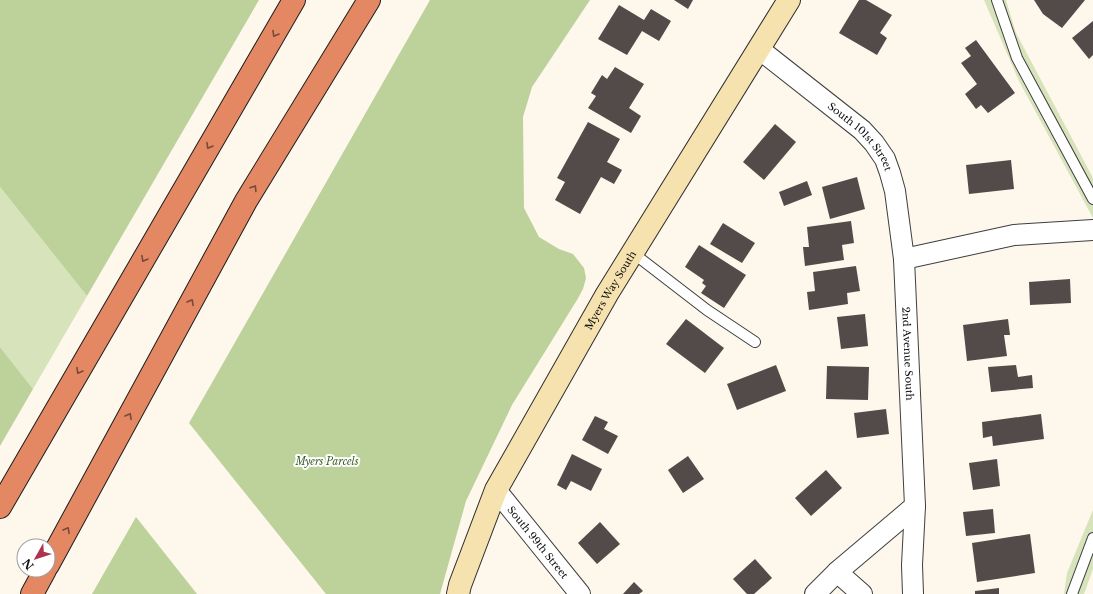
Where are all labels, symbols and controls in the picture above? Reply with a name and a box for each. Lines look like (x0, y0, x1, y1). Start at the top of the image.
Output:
one-way arrow (272, 30, 279, 37)
street label: South 101st Street (825, 100, 895, 173)
one-way arrow (207, 142, 214, 149)
one-way arrow (249, 185, 256, 192)
street label: Myers Way South (582, 248, 639, 332)
one-way arrow (142, 255, 149, 262)
one-way arrow (186, 299, 194, 306)
street label: 2nd Avenue South (899, 307, 916, 401)
one-way arrow (76, 367, 83, 374)
one-way arrow (124, 413, 131, 420)
park label: Myers Parcels (294, 455, 359, 468)
street label: South 99th Street (504, 503, 571, 582)
one-way arrow (62, 527, 69, 534)
north arrow (16, 538, 56, 578)
text: N (19, 555, 37, 573)

